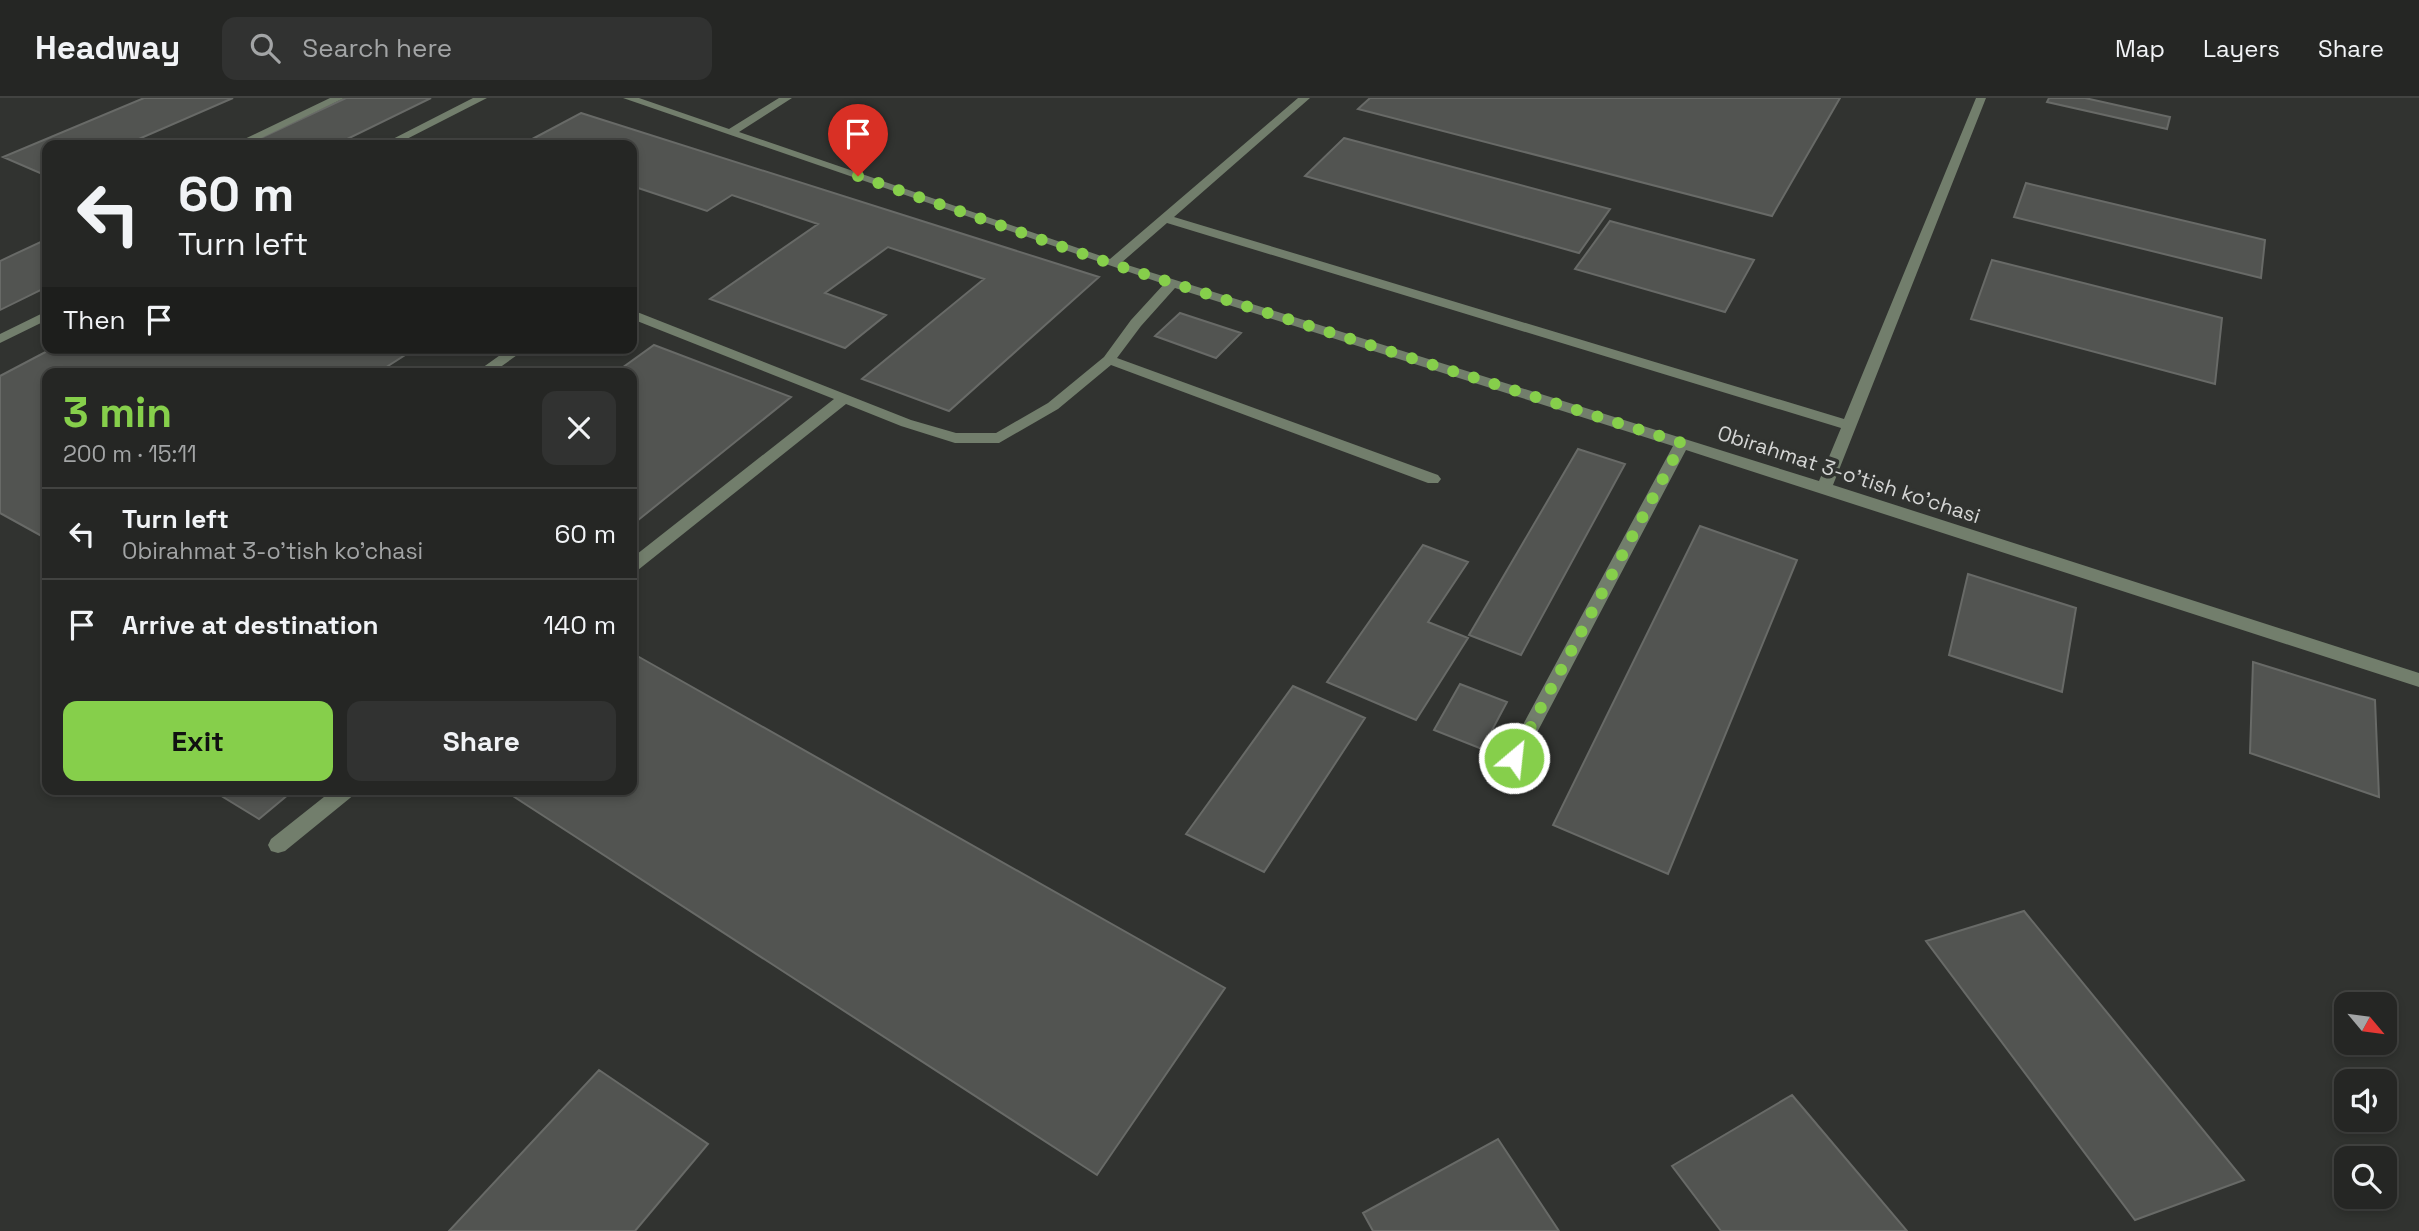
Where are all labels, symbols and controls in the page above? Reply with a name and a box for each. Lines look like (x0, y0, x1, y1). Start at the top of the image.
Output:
search box (222, 17, 712, 80)
text: Headway (35, 27, 180, 69)
icon: search (246, 29, 284, 67)
text: Search here (302, 31, 452, 65)
text: Map (2115, 33, 2165, 64)
text: Layers (2203, 33, 2280, 64)
text: Share (2318, 33, 2384, 64)
pin (828, 104, 888, 176)
icon: arrive (839, 115, 877, 153)
text: 60 m (178, 163, 294, 225)
icon: left (63, 168, 154, 259)
text: Turn left (178, 224, 308, 264)
icon: arrive (140, 301, 178, 339)
text: Then (63, 303, 126, 337)
text: 3 min (63, 386, 172, 439)
button: close (542, 391, 616, 465)
street label: Obirahmat 3-o'tish ko'chasi (1714, 419, 1984, 529)
text: 200 m · 15:11 (63, 439, 197, 469)
text: Turn left (122, 502, 229, 536)
icon: left (63, 515, 101, 553)
text: 60 m (554, 517, 616, 551)
text: Obirahmat 3-o'tish ko'chasi (122, 536, 423, 566)
icon: arrive (63, 606, 101, 644)
text: Arrive at destination (122, 608, 379, 642)
text: 140 m (543, 608, 616, 642)
button: Exit (63, 701, 333, 781)
button: Share (347, 701, 616, 781)
position arrow (1477, 721, 1551, 795)
north arrow (2334, 992, 2398, 1055)
map controls (2334, 992, 2397, 1209)
button: sound (2334, 1069, 2397, 1132)
button: search (2334, 1146, 2397, 1209)

